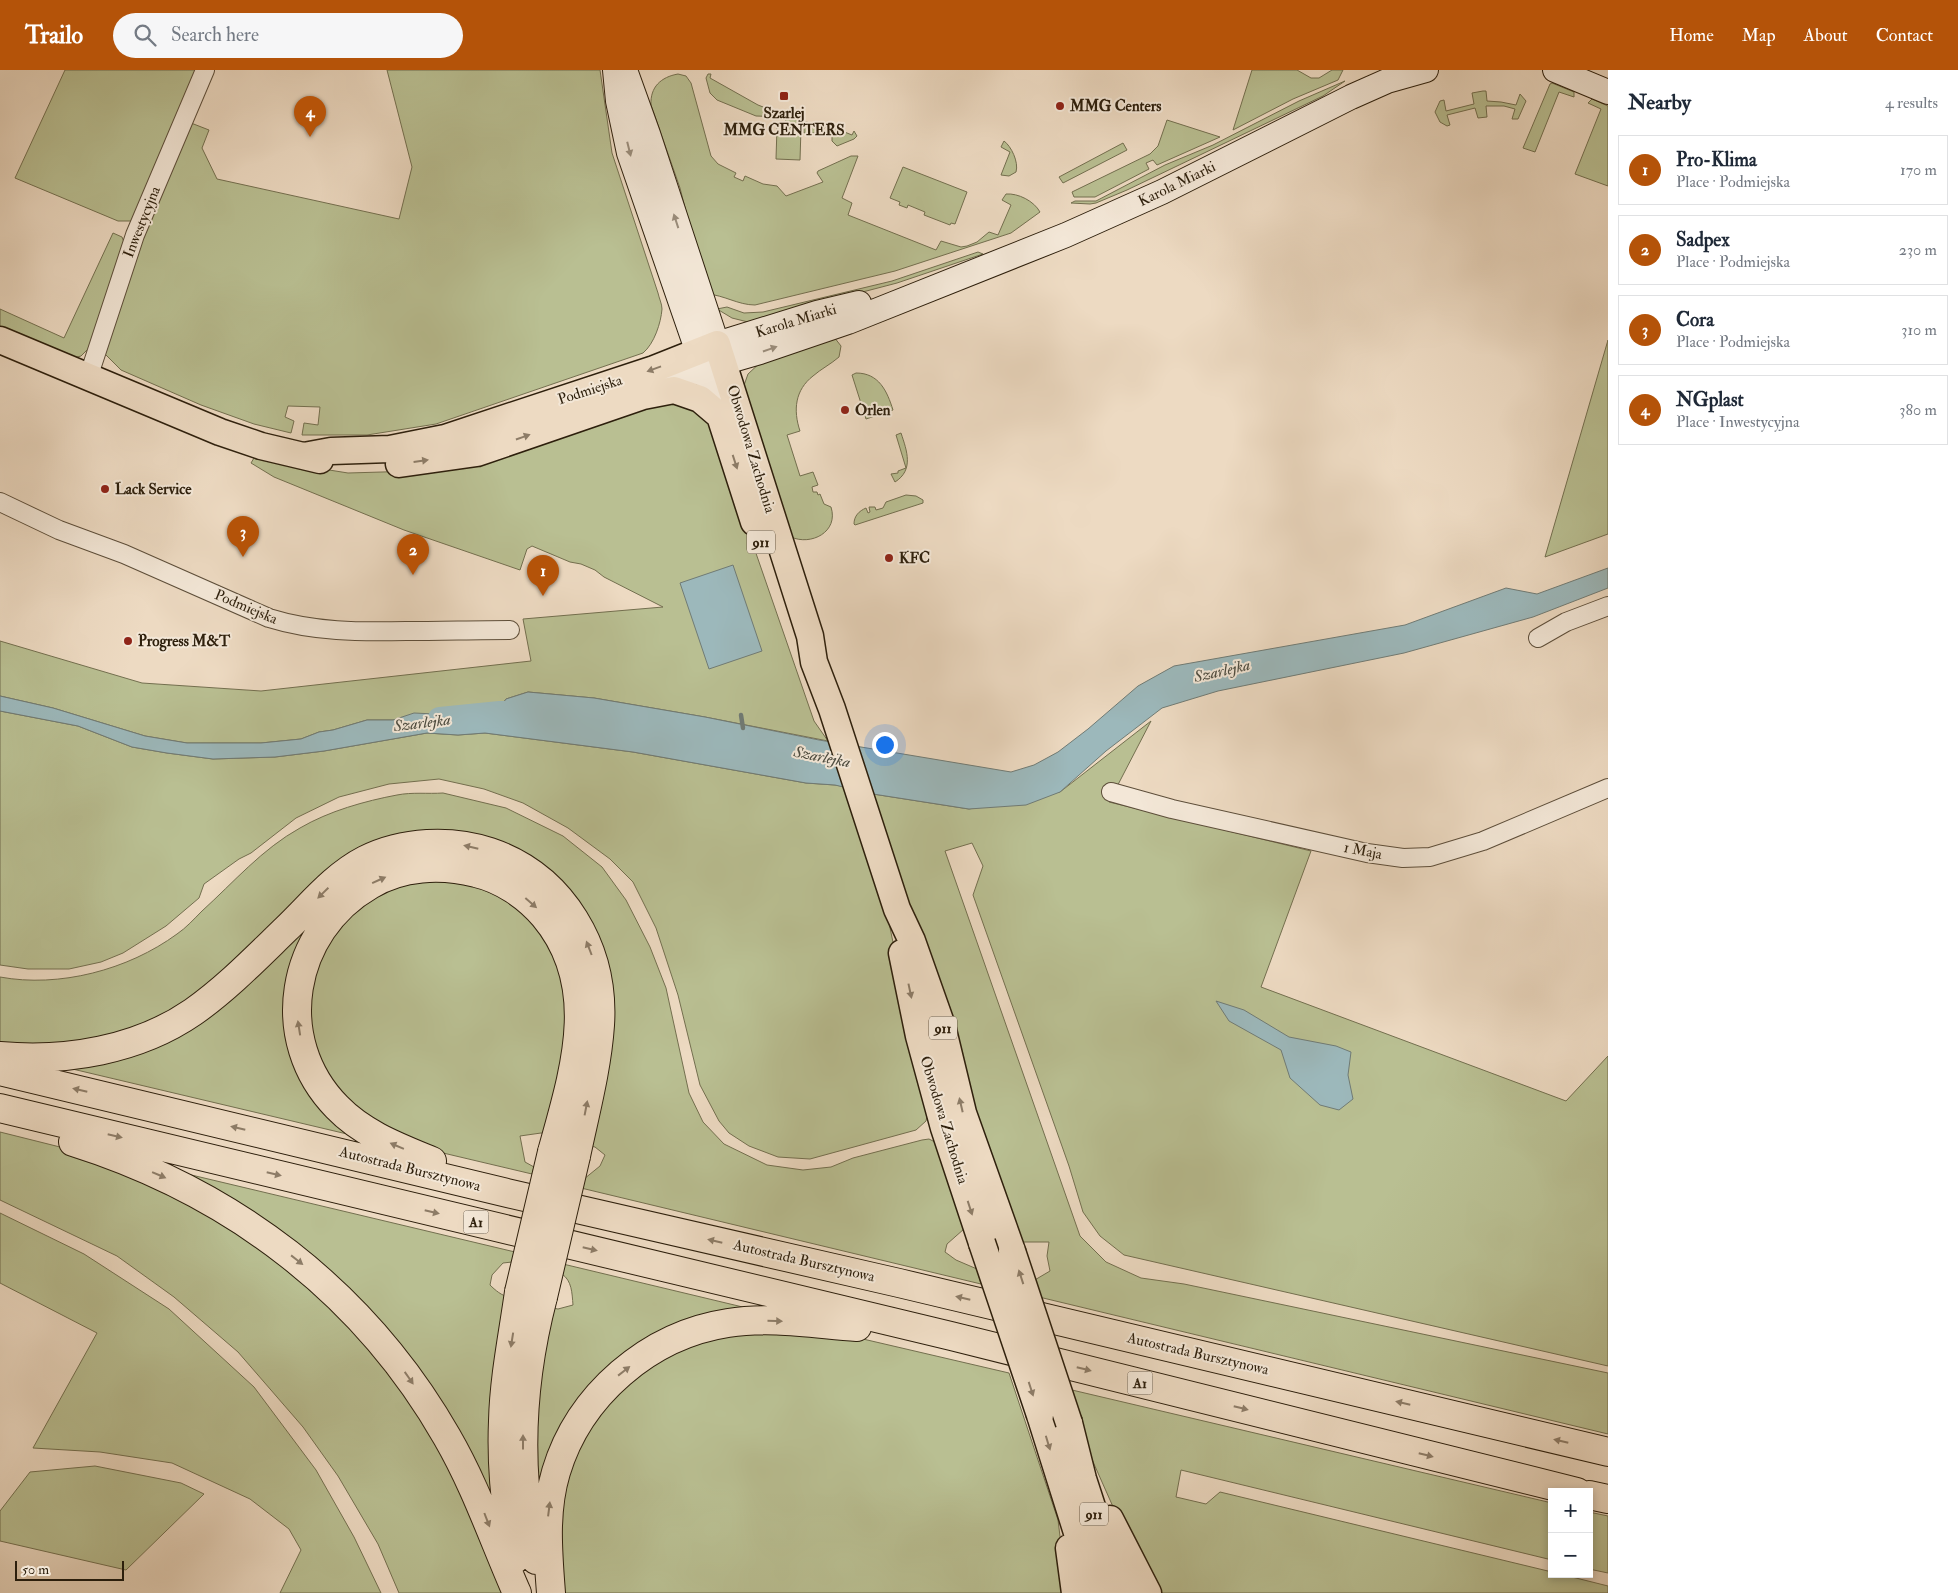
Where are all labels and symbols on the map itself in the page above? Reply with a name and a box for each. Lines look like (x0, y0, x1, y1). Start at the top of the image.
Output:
marker: Szarlej MMG CENTERS (778, 90, 790, 102)
pin: 4 (294, 96, 326, 137)
place label: MMG Centers (1069, 97, 1161, 116)
marker: MMG Centers (1054, 100, 1066, 112)
place label: Szarlej MMG CENTERS (723, 104, 844, 140)
one-way arrow (625, 141, 633, 156)
street label: Karola Miarki (1135, 157, 1219, 211)
street label: Inwestycyjna (119, 183, 165, 261)
one-way arrow (671, 213, 679, 228)
street label: Karola Miarki (753, 300, 839, 342)
one-way arrow (763, 344, 778, 352)
one-way arrow (646, 366, 661, 373)
street label: Podmiejska (555, 370, 625, 409)
street label: Obwodowa Zachodnia (723, 383, 780, 516)
place label: Orlen (855, 401, 891, 420)
marker: Orlen (839, 404, 851, 416)
one-way arrow (516, 433, 531, 441)
one-way arrow (731, 455, 739, 470)
one-way arrow (414, 456, 430, 464)
place label: Lack Service (115, 480, 192, 499)
marker: Lack Service (99, 483, 111, 495)
pin: 3 (227, 516, 259, 557)
road number: 911 (747, 531, 775, 554)
pin: 2 (397, 534, 429, 575)
place label: KFC (899, 549, 930, 568)
marker: KFC (883, 552, 895, 564)
pin: 1 (527, 555, 559, 596)
street label: Podmiejska (212, 585, 281, 629)
place label: Progress M&T (138, 632, 231, 652)
marker: Progress M&T (122, 635, 134, 647)
water label: Szarlejka (1191, 655, 1252, 687)
water label: Szarlejka (391, 710, 452, 737)
your location (872, 732, 898, 758)
water label: Szarlejka (791, 742, 852, 772)
street label: 1 Maja (1342, 838, 1385, 864)
one-way arrow (464, 843, 479, 851)
one-way arrow (372, 876, 386, 884)
one-way arrow (317, 887, 329, 899)
one-way arrow (524, 897, 537, 908)
one-way arrow (584, 941, 592, 956)
one-way arrow (906, 984, 914, 999)
road number: 911 (929, 1016, 957, 1040)
one-way arrow (295, 1019, 303, 1035)
street label: Obwodowa Zachodnia (916, 1054, 973, 1187)
one-way arrow (72, 1086, 88, 1094)
one-way arrow (957, 1098, 965, 1113)
one-way arrow (582, 1100, 590, 1116)
one-way arrow (231, 1124, 246, 1132)
one-way arrow (108, 1132, 123, 1140)
street label: Autostrada Bursztynowa (336, 1142, 483, 1196)
one-way arrow (390, 1142, 404, 1150)
one-way arrow (266, 1170, 281, 1178)
one-way arrow (152, 1172, 166, 1180)
one-way arrow (967, 1201, 975, 1216)
one-way arrow (424, 1208, 439, 1216)
road number: A1 (464, 1210, 488, 1234)
street label: Autostrada Bursztynowa (730, 1235, 878, 1287)
one-way arrow (707, 1237, 722, 1245)
one-way arrow (582, 1245, 597, 1253)
one-way arrow (290, 1255, 304, 1265)
one-way arrow (1016, 1269, 1024, 1284)
one-way arrow (955, 1294, 970, 1302)
one-way arrow (767, 1317, 783, 1325)
street label: Autostrada Bursztynowa (1124, 1328, 1272, 1380)
one-way arrow (507, 1333, 515, 1349)
one-way arrow (618, 1365, 631, 1376)
one-way arrow (1076, 1365, 1091, 1373)
one-way arrow (404, 1371, 414, 1384)
road number: A1 (1128, 1372, 1152, 1395)
one-way arrow (1027, 1382, 1035, 1397)
one-way arrow (1395, 1399, 1410, 1407)
one-way arrow (1234, 1405, 1249, 1413)
one-way arrow (519, 1433, 527, 1449)
one-way arrow (1044, 1436, 1052, 1451)
one-way arrow (1553, 1437, 1568, 1445)
one-way arrow (1419, 1451, 1434, 1459)
one-way arrow (545, 1501, 553, 1517)
road number: 911 (1080, 1502, 1108, 1526)
one-way arrow (484, 1512, 491, 1527)
scale bar (15, 1558, 124, 1581)

